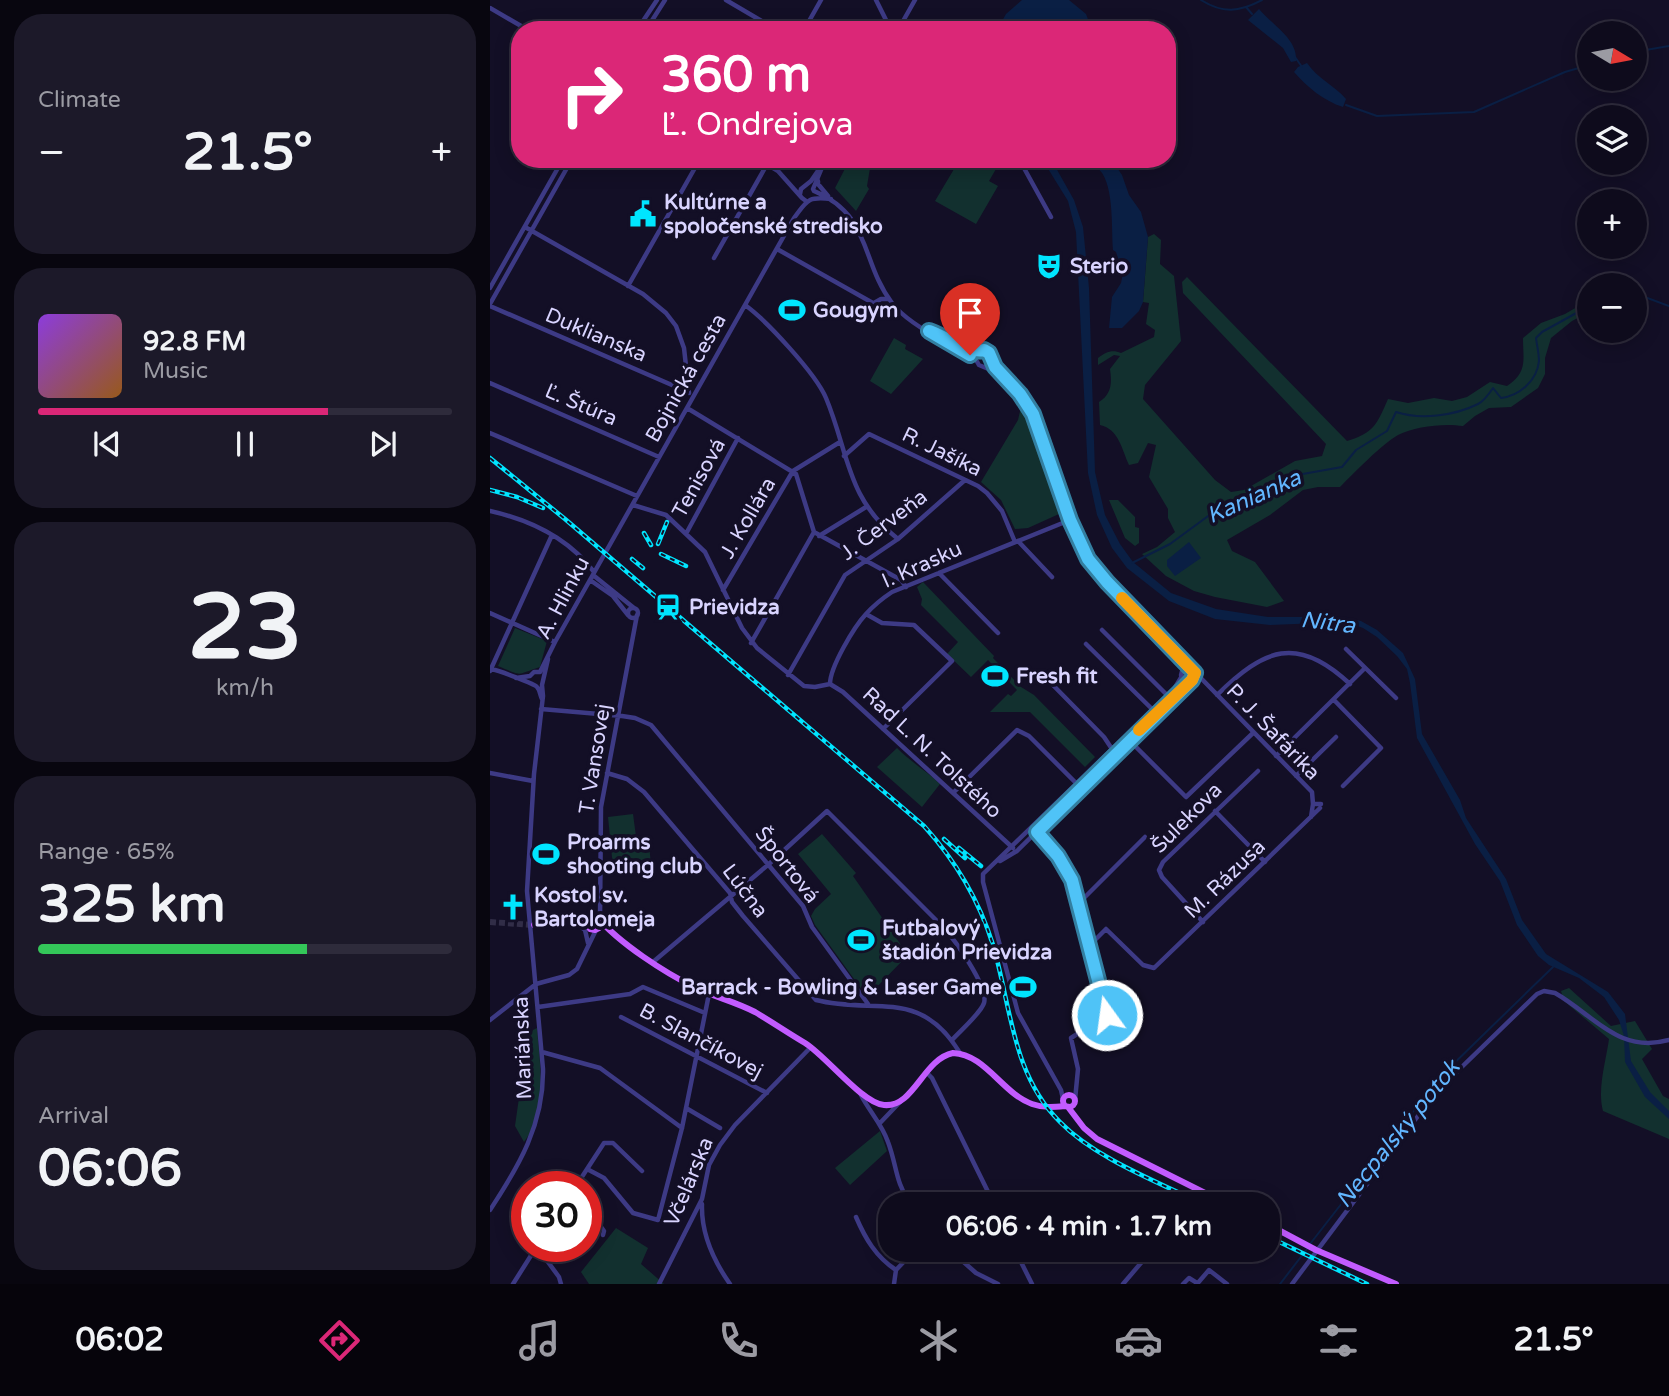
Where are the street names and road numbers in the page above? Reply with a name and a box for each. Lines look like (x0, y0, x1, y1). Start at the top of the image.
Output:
street label: Duklianska (541, 302, 651, 368)
street label: Bojnická cesta (640, 309, 732, 447)
street label: Ľ. Štúra (541, 379, 621, 431)
street label: R. Jašíka (898, 422, 986, 482)
street label: Tenisová (667, 434, 731, 522)
street label: J. Kollára (715, 473, 781, 563)
street label: J. Červeňa (836, 484, 932, 566)
street label: I. Krasku (878, 536, 966, 594)
street label: A. Hlinku (531, 553, 595, 643)
street label: P. J. Šafárika (1221, 679, 1325, 785)
street label: Rad L. N. Tolstého (857, 682, 1007, 824)
street label: T. Vansovej (574, 702, 616, 816)
street label: Šulekova (1147, 778, 1227, 858)
street label: Športová (749, 822, 825, 908)
street label: M. Rázusa (1179, 834, 1271, 924)
street label: Lúčna (717, 859, 773, 923)
street label: Mariánska (509, 996, 537, 1100)
street label: B. Slančíkovej (635, 998, 767, 1084)
street label: Včelárska (659, 1134, 719, 1230)

